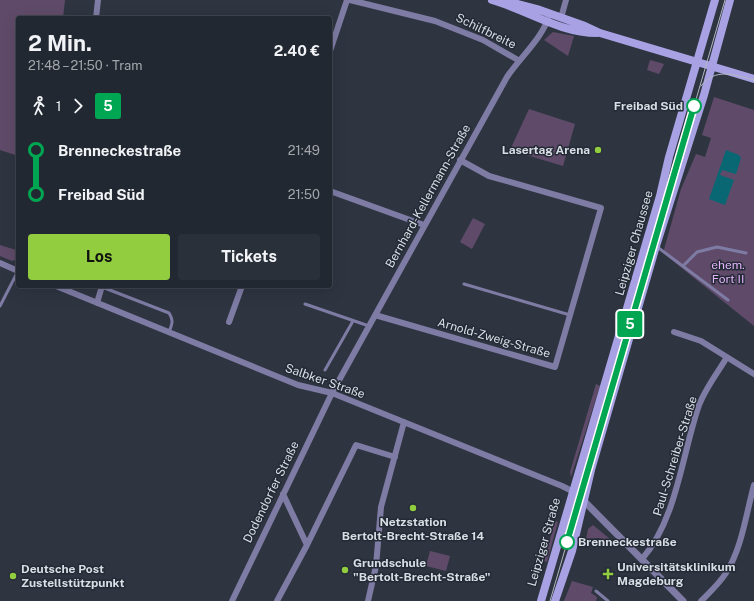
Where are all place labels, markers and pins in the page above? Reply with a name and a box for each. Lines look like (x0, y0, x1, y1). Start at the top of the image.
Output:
marker: Freibad Süd (686, 98, 702, 114)
place label: Freibad Süd (614, 99, 683, 113)
place label: Lasertag Arena (502, 143, 590, 157)
marker: Lasertag Arena (593, 145, 603, 155)
marker: Netzstation Bertolt-Brecht-Straße 14 (408, 503, 418, 513)
place label: Netzstation Bertolt-Brecht-Straße 14 (342, 515, 484, 543)
marker: Brenneckestraße (559, 534, 575, 550)
place label: Brenneckestraße (578, 535, 677, 549)
place label: Grundschule "Bertolt-Brecht-Straße" (353, 556, 491, 584)
place label: Universitätsklinikum Magdeburg (617, 560, 736, 588)
place label: Deutsche Post Zustellstützpunkt (21, 562, 124, 590)
marker: Grundschule "Bertolt-Brecht-Straße" (340, 565, 350, 575)
marker: Universitätsklinikum Magdeburg (602, 568, 614, 580)
marker: Deutsche Post Zustellstützpunkt (8, 571, 18, 581)

